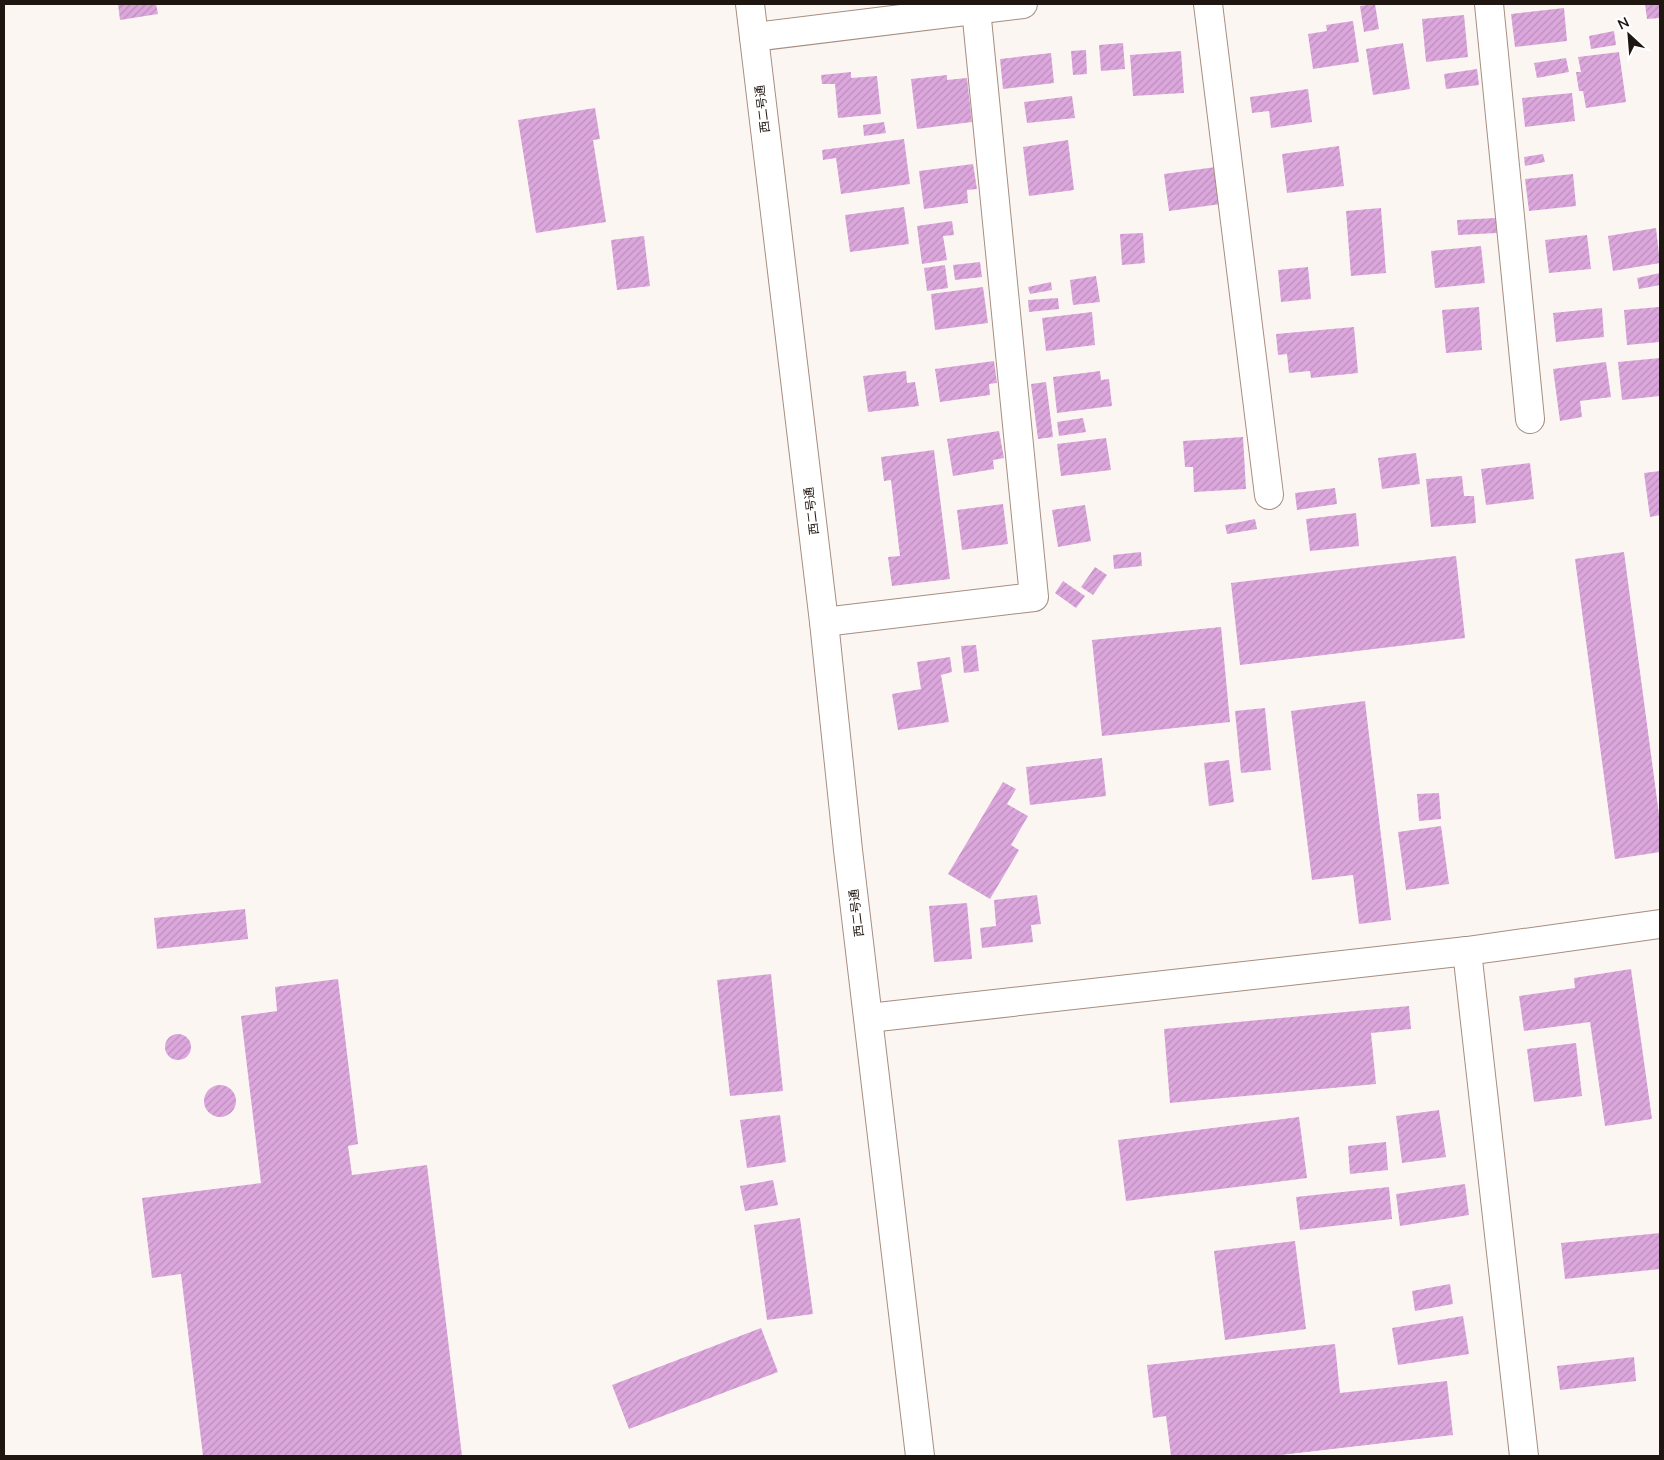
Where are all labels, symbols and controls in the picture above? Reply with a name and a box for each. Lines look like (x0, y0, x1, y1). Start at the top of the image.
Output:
north arrow (1604, 10, 1654, 60)
text: N (1615, 13, 1632, 34)
street label: 西二号通 (752, 84, 772, 134)
street label: 西二号通 (801, 486, 821, 536)
street label: 西二号通 (846, 888, 866, 938)

